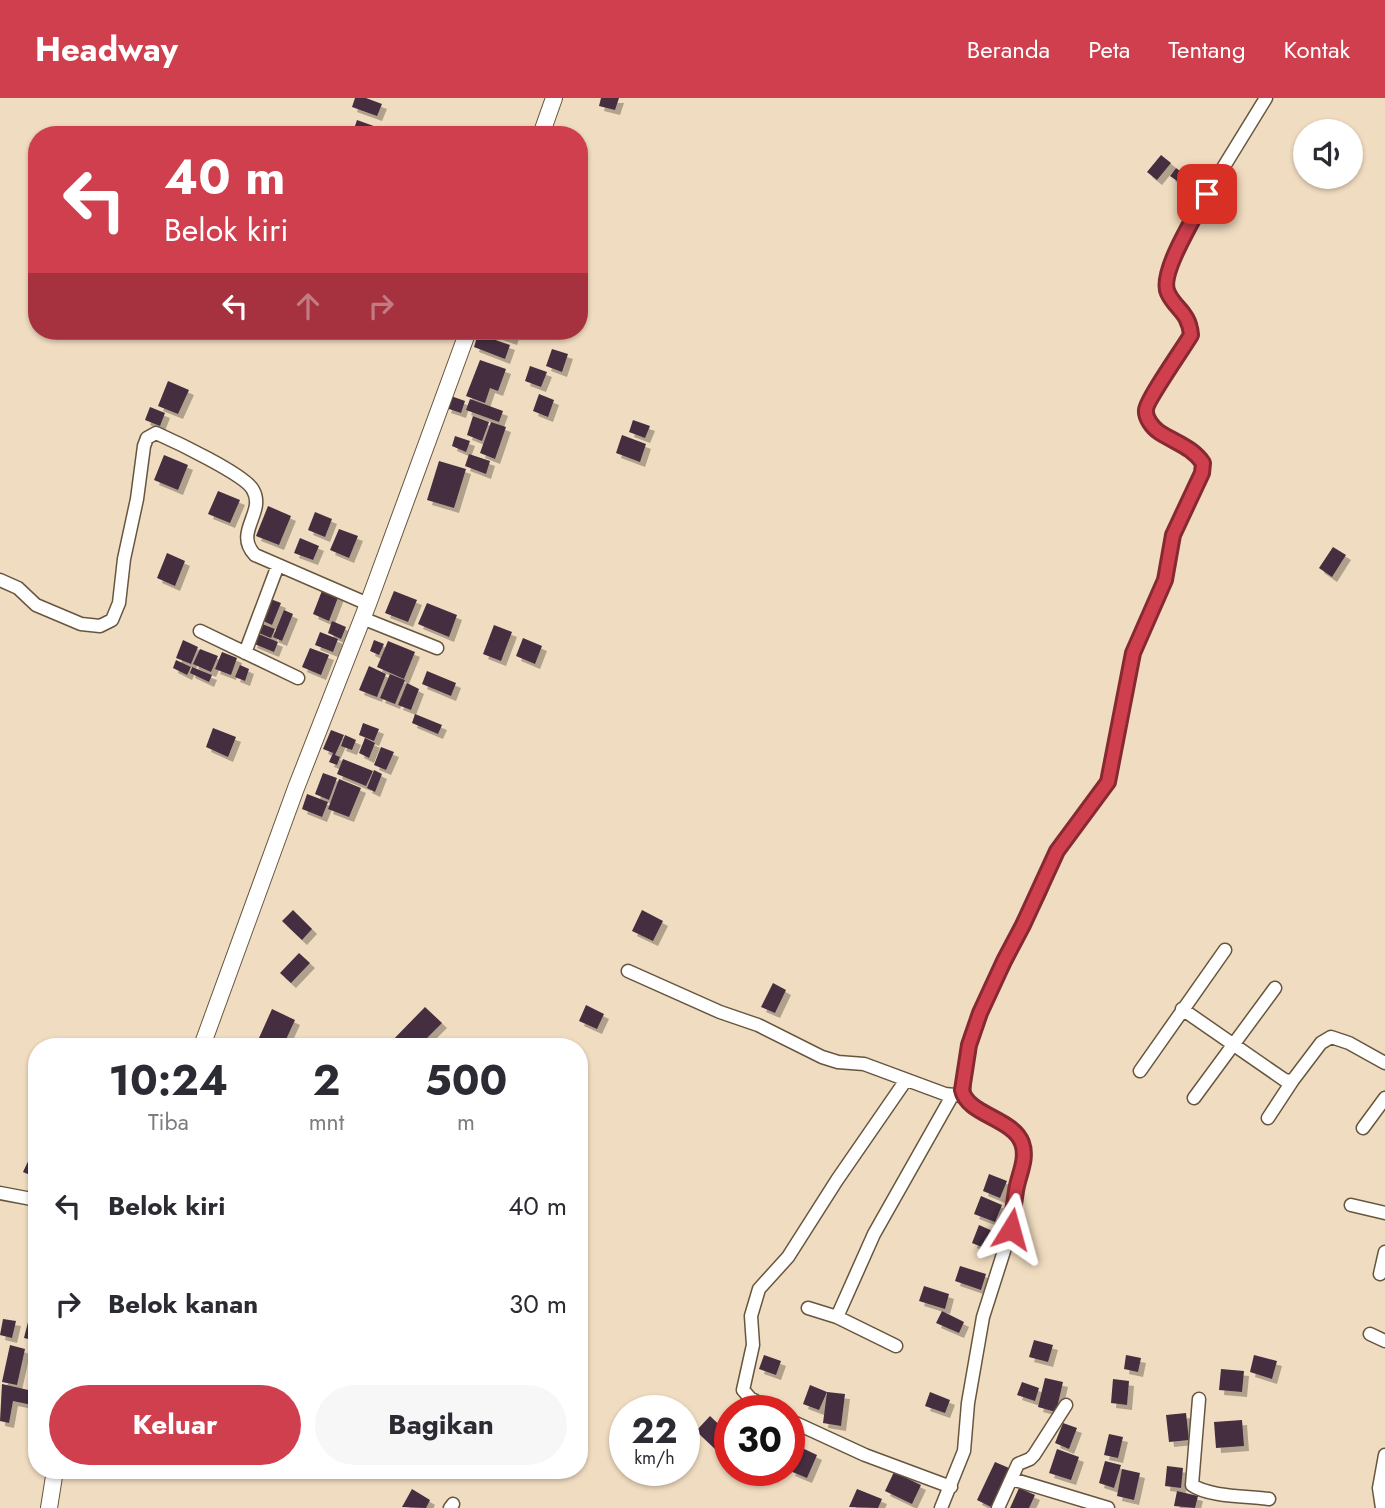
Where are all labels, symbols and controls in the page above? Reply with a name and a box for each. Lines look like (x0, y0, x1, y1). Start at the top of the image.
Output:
text: Headway (35, 26, 178, 73)
text: Beranda (967, 32, 1050, 67)
text: Peta (1088, 32, 1130, 67)
text: Tentang (1168, 32, 1246, 67)
text: Kontak (1284, 32, 1350, 67)
map controls (1293, 119, 1363, 189)
button: sound (1293, 119, 1363, 189)
text: 40 m (164, 142, 286, 212)
icon: left (49, 154, 140, 245)
pin (1177, 164, 1237, 224)
icon: arrive (1188, 175, 1226, 213)
text: Belok kiri (164, 207, 289, 253)
icon: left (216, 287, 254, 325)
icon: ahead (289, 287, 327, 325)
icon: right (362, 287, 400, 325)
text: 10:24 (109, 1050, 228, 1111)
text: 2 (313, 1050, 340, 1111)
text: 500 (425, 1050, 507, 1111)
text: Tiba (148, 1105, 189, 1139)
text: mnt (309, 1105, 344, 1139)
text: m (457, 1105, 475, 1139)
icon: left (49, 1187, 87, 1225)
text: Belok kiri (108, 1187, 225, 1225)
text: 40 m (508, 1187, 567, 1225)
position arrow (974, 1192, 1048, 1266)
icon: right (49, 1285, 87, 1323)
text: Belok kanan (108, 1285, 258, 1323)
text: 30 m (509, 1285, 567, 1323)
button: Keluar (49, 1385, 301, 1465)
button: Bagikan (315, 1385, 567, 1465)
speed limit sign: 30 (714, 1395, 805, 1486)
text: 22 (632, 1406, 677, 1456)
text: km/h (634, 1445, 675, 1471)

